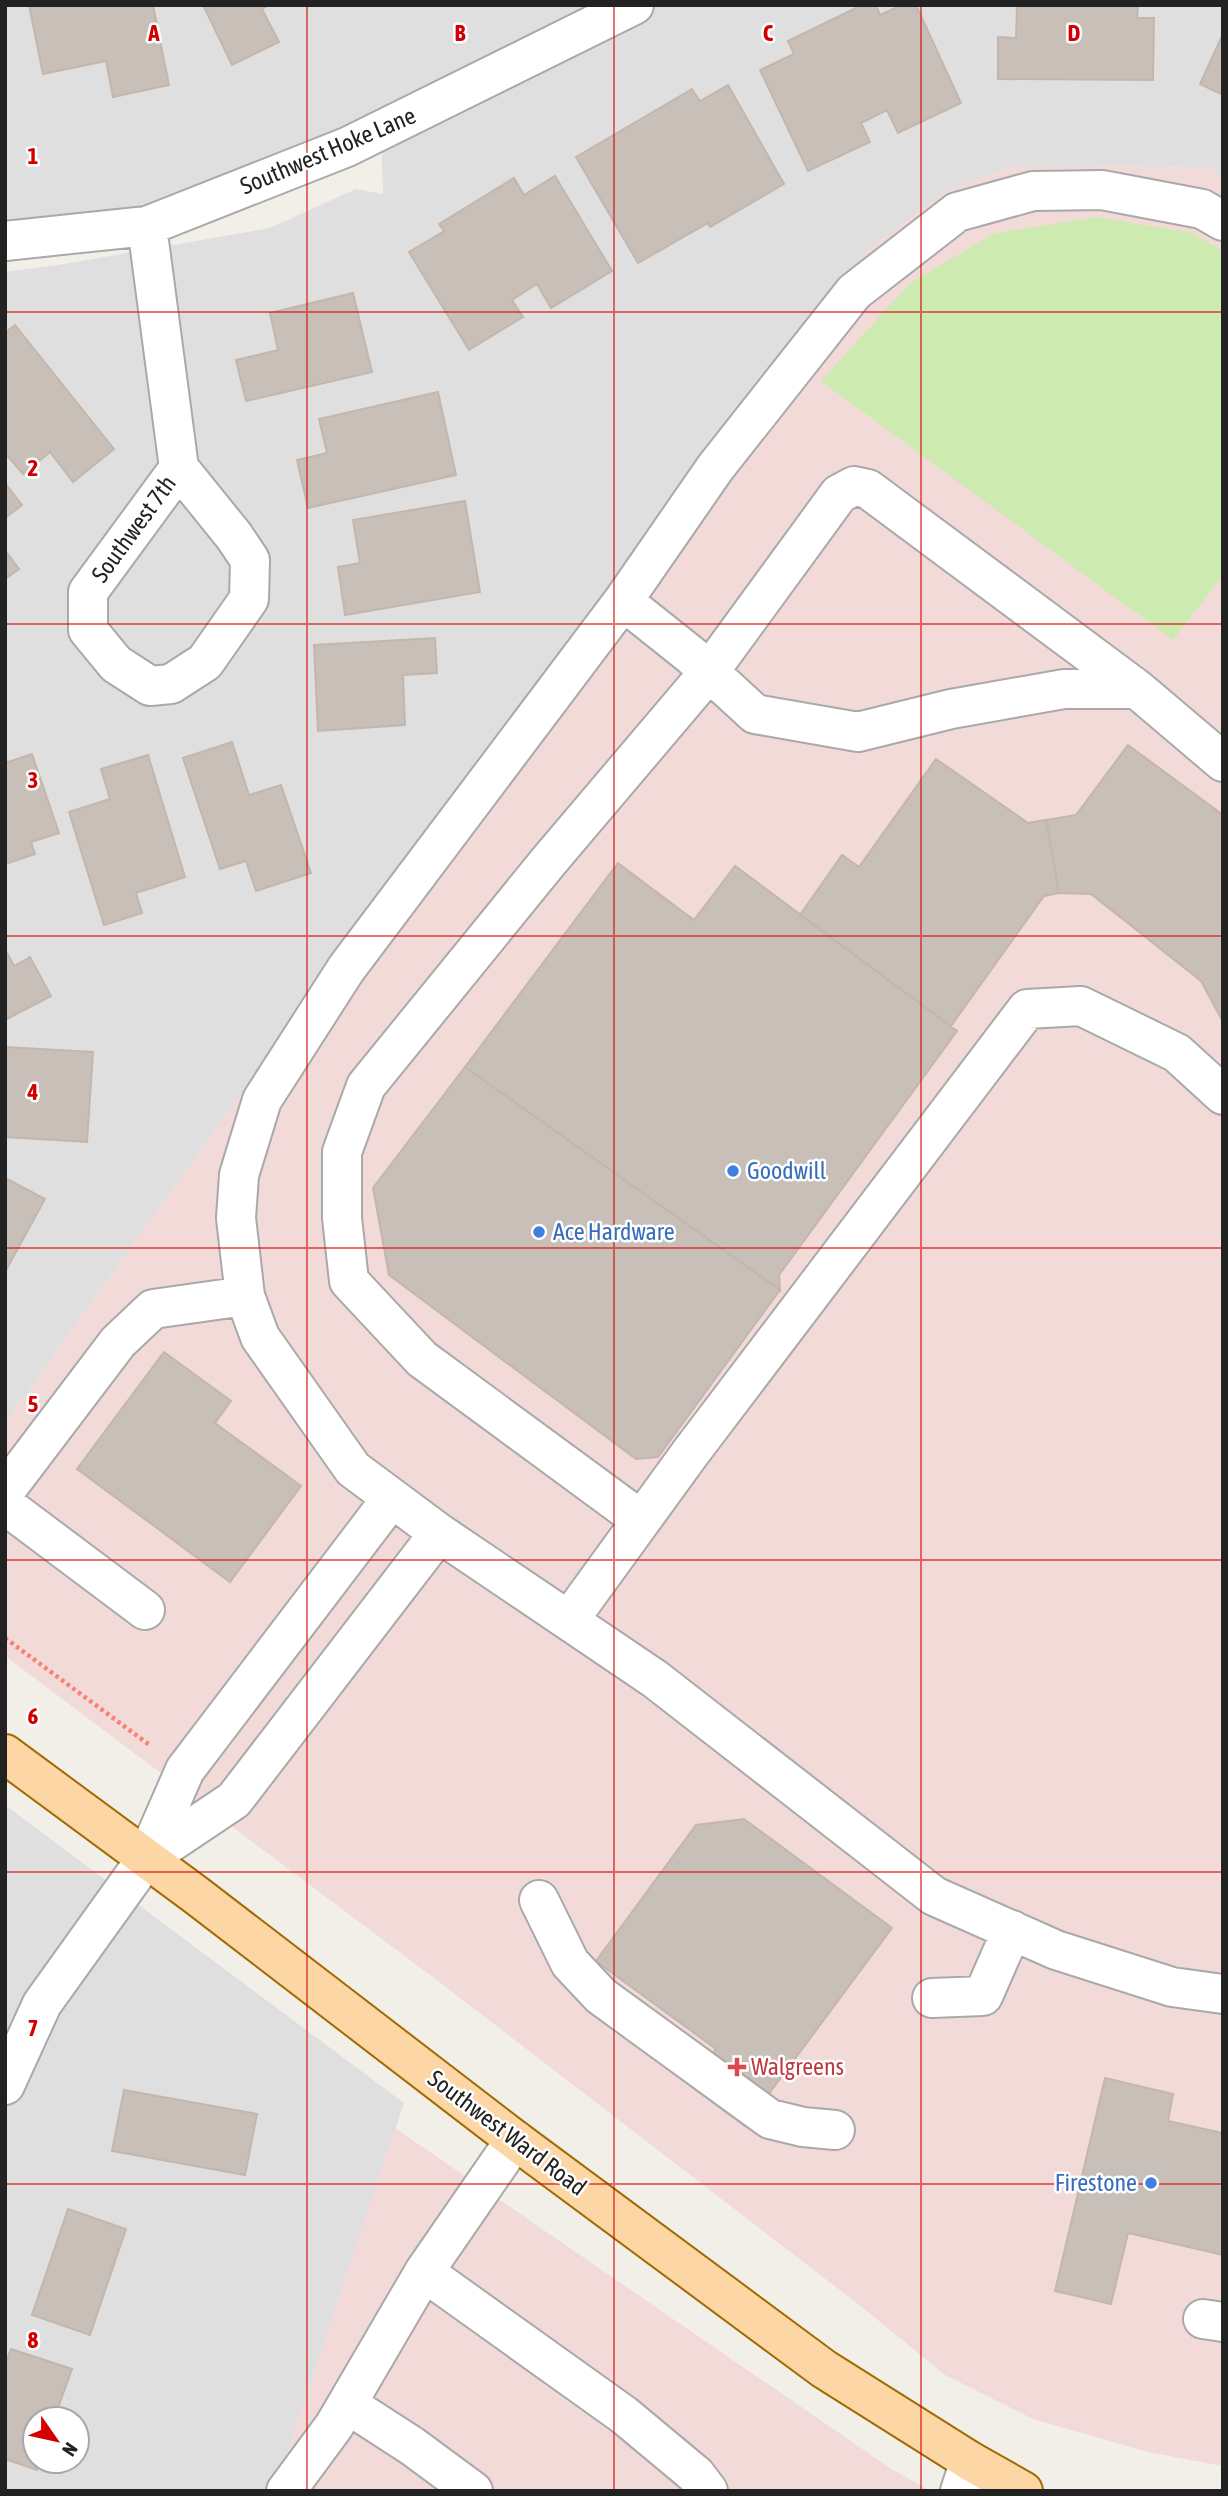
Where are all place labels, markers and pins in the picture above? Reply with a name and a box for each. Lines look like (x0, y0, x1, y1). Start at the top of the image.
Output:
place label: Goodwill (747, 1157, 827, 1184)
marker: Goodwill (725, 1163, 741, 1179)
place label: Ace Hardware (553, 1218, 675, 1245)
marker: Ace Hardware (531, 1224, 547, 1240)
place label: Walgreens (751, 2053, 844, 2080)
marker: Walgreens (729, 2059, 745, 2075)
place label: Firestone (1055, 2169, 1137, 2196)
marker: Firestone (1143, 2175, 1159, 2191)

